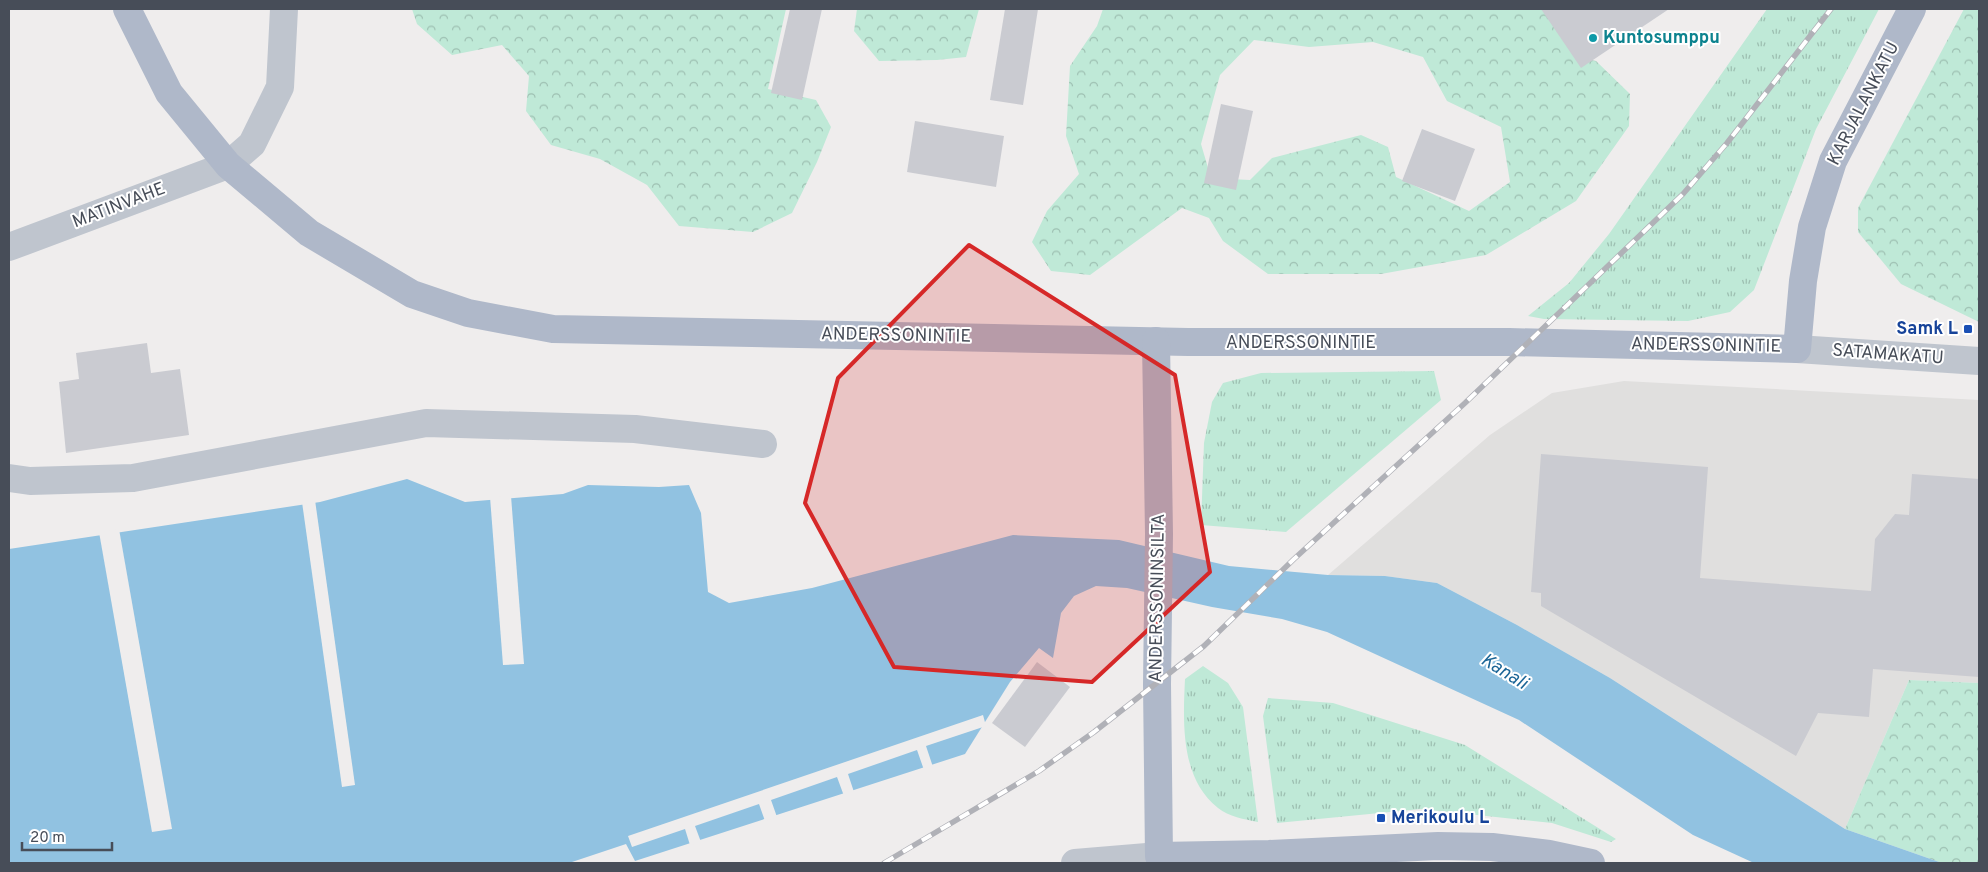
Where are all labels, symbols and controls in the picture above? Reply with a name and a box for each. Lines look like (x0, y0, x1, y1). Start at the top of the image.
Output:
place label: Kuntosumppu (1603, 27, 1720, 50)
marker: Kuntosumppu (1587, 32, 1599, 44)
street label: KARJALANKATU (1823, 38, 1905, 170)
street label: MATINVAHE (69, 178, 169, 234)
place label: Samk L (1896, 318, 1958, 341)
street label: ANDERSSONINTIE (821, 323, 971, 349)
marker: Samk L (1962, 323, 1974, 335)
street label: ANDERSSONINTIE (1226, 332, 1376, 355)
street label: ANDERSSONINTIE (1631, 333, 1781, 359)
street label: SATAMAKATU (1832, 340, 1944, 370)
street label: ANDERSSONINSILTA (1145, 513, 1171, 683)
water label: Kanali (1476, 648, 1533, 696)
place label: Merikoulu L (1391, 807, 1489, 830)
marker: Merikoulu L (1375, 812, 1387, 824)
scale bar (22, 820, 112, 852)
text: 20 m (30, 829, 65, 848)

